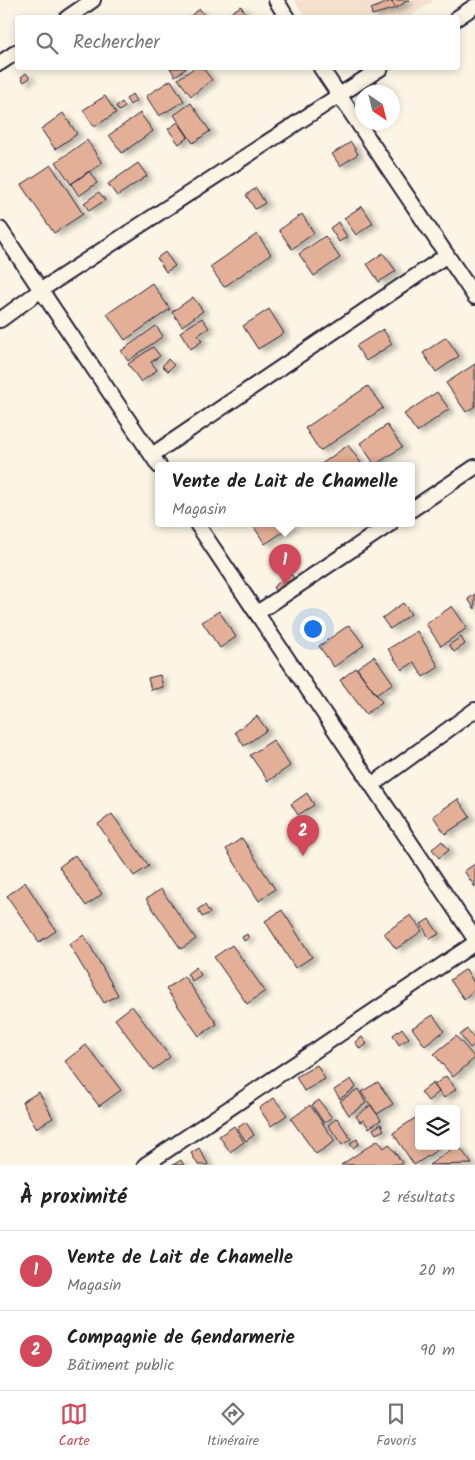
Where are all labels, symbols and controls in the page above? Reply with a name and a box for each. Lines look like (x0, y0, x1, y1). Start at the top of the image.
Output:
search box (15, 15, 460, 70)
text: Rechercher (73, 28, 160, 58)
icon: search (33, 29, 61, 57)
north arrow (355, 85, 400, 130)
popup (155, 462, 415, 527)
text: Vente de Lait de Chamelle (172, 467, 398, 497)
text: Magasin (172, 497, 226, 522)
pin: 1 (269, 544, 301, 585)
your location (300, 616, 326, 642)
pin: 2 (287, 815, 319, 856)
map controls (415, 1105, 460, 1150)
button: layers (415, 1105, 460, 1150)
text: À proximité (20, 1181, 127, 1214)
text: 2 résultats (382, 1185, 455, 1210)
text: Vente de Lait de Chamelle (67, 1243, 293, 1273)
text: 1 (34, 1258, 38, 1283)
text: 20 m (419, 1258, 455, 1283)
text: Magasin (67, 1273, 121, 1298)
text: Compagnie de Gendarmerie (67, 1323, 295, 1353)
text: 2 (31, 1338, 41, 1363)
text: 90 m (420, 1338, 455, 1363)
text: Bâtiment public (67, 1353, 174, 1378)
tab: Carte (59, 1400, 90, 1452)
tab: Itinéraire (207, 1400, 259, 1452)
tab: Favoris (376, 1400, 416, 1452)

